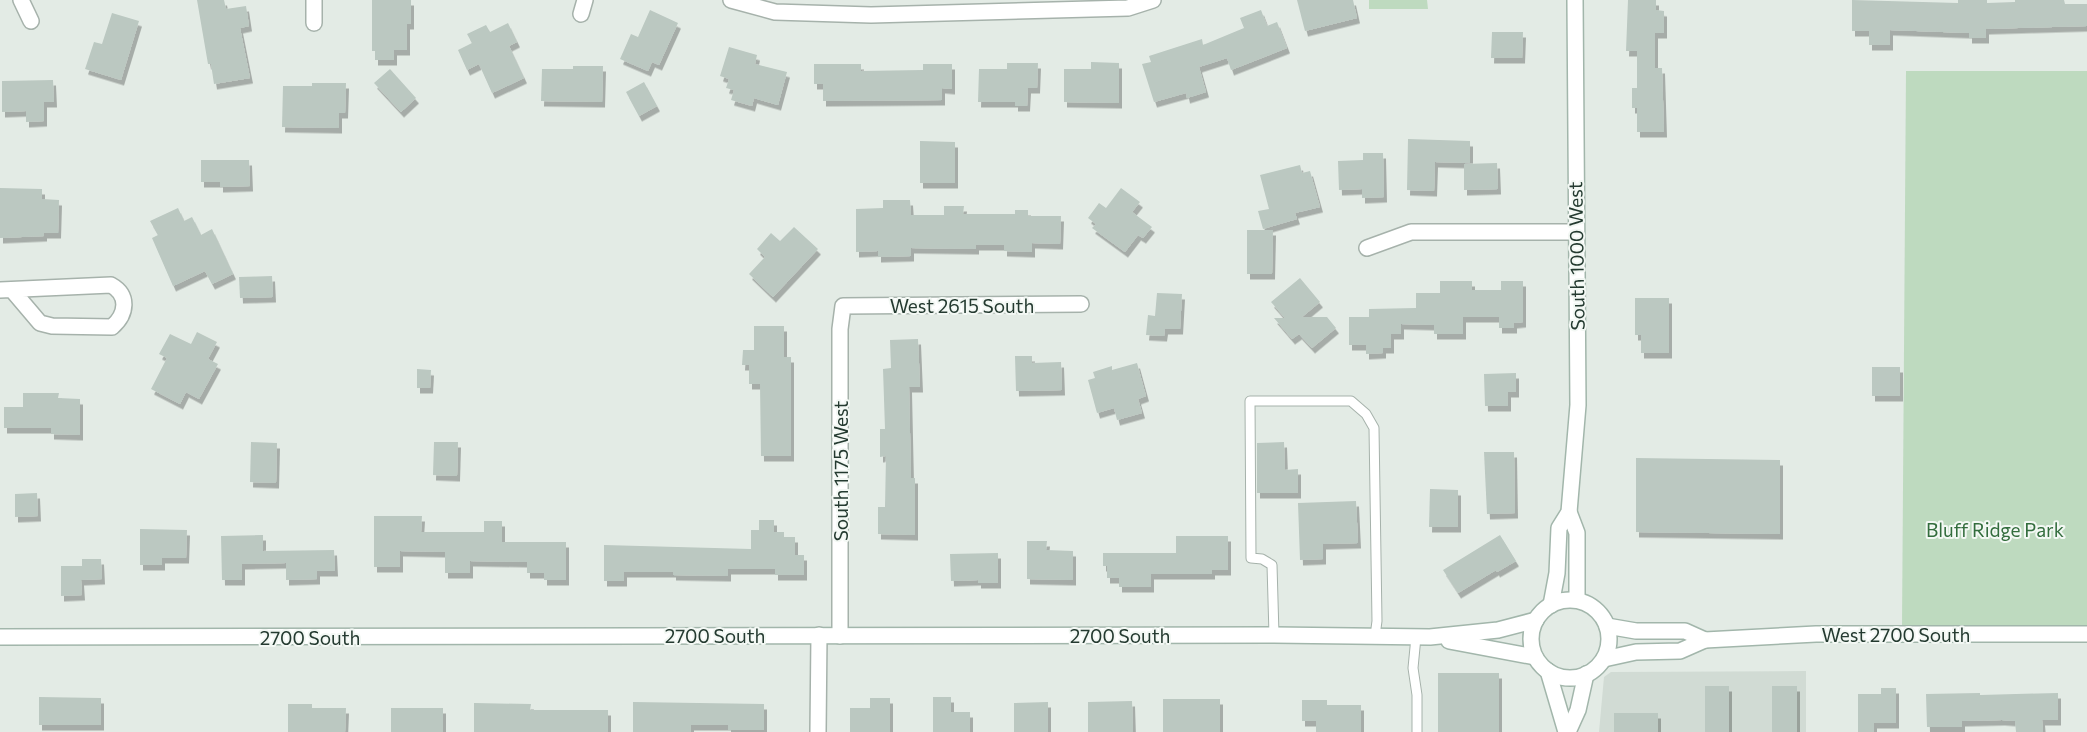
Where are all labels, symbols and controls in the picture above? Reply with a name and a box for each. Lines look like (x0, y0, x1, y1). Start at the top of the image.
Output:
street label: South 1000 West (1563, 181, 1589, 331)
street label: West 2615 South (890, 294, 1034, 317)
street label: South 1175 West (829, 400, 852, 541)
park label: Bluff Ridge Park (1926, 518, 2064, 541)
street label: West 2700 South (1822, 623, 1970, 646)
street label: 2700 South (665, 624, 765, 647)
street label: 2700 South (1070, 624, 1170, 647)
street label: 2700 South (260, 626, 360, 649)

